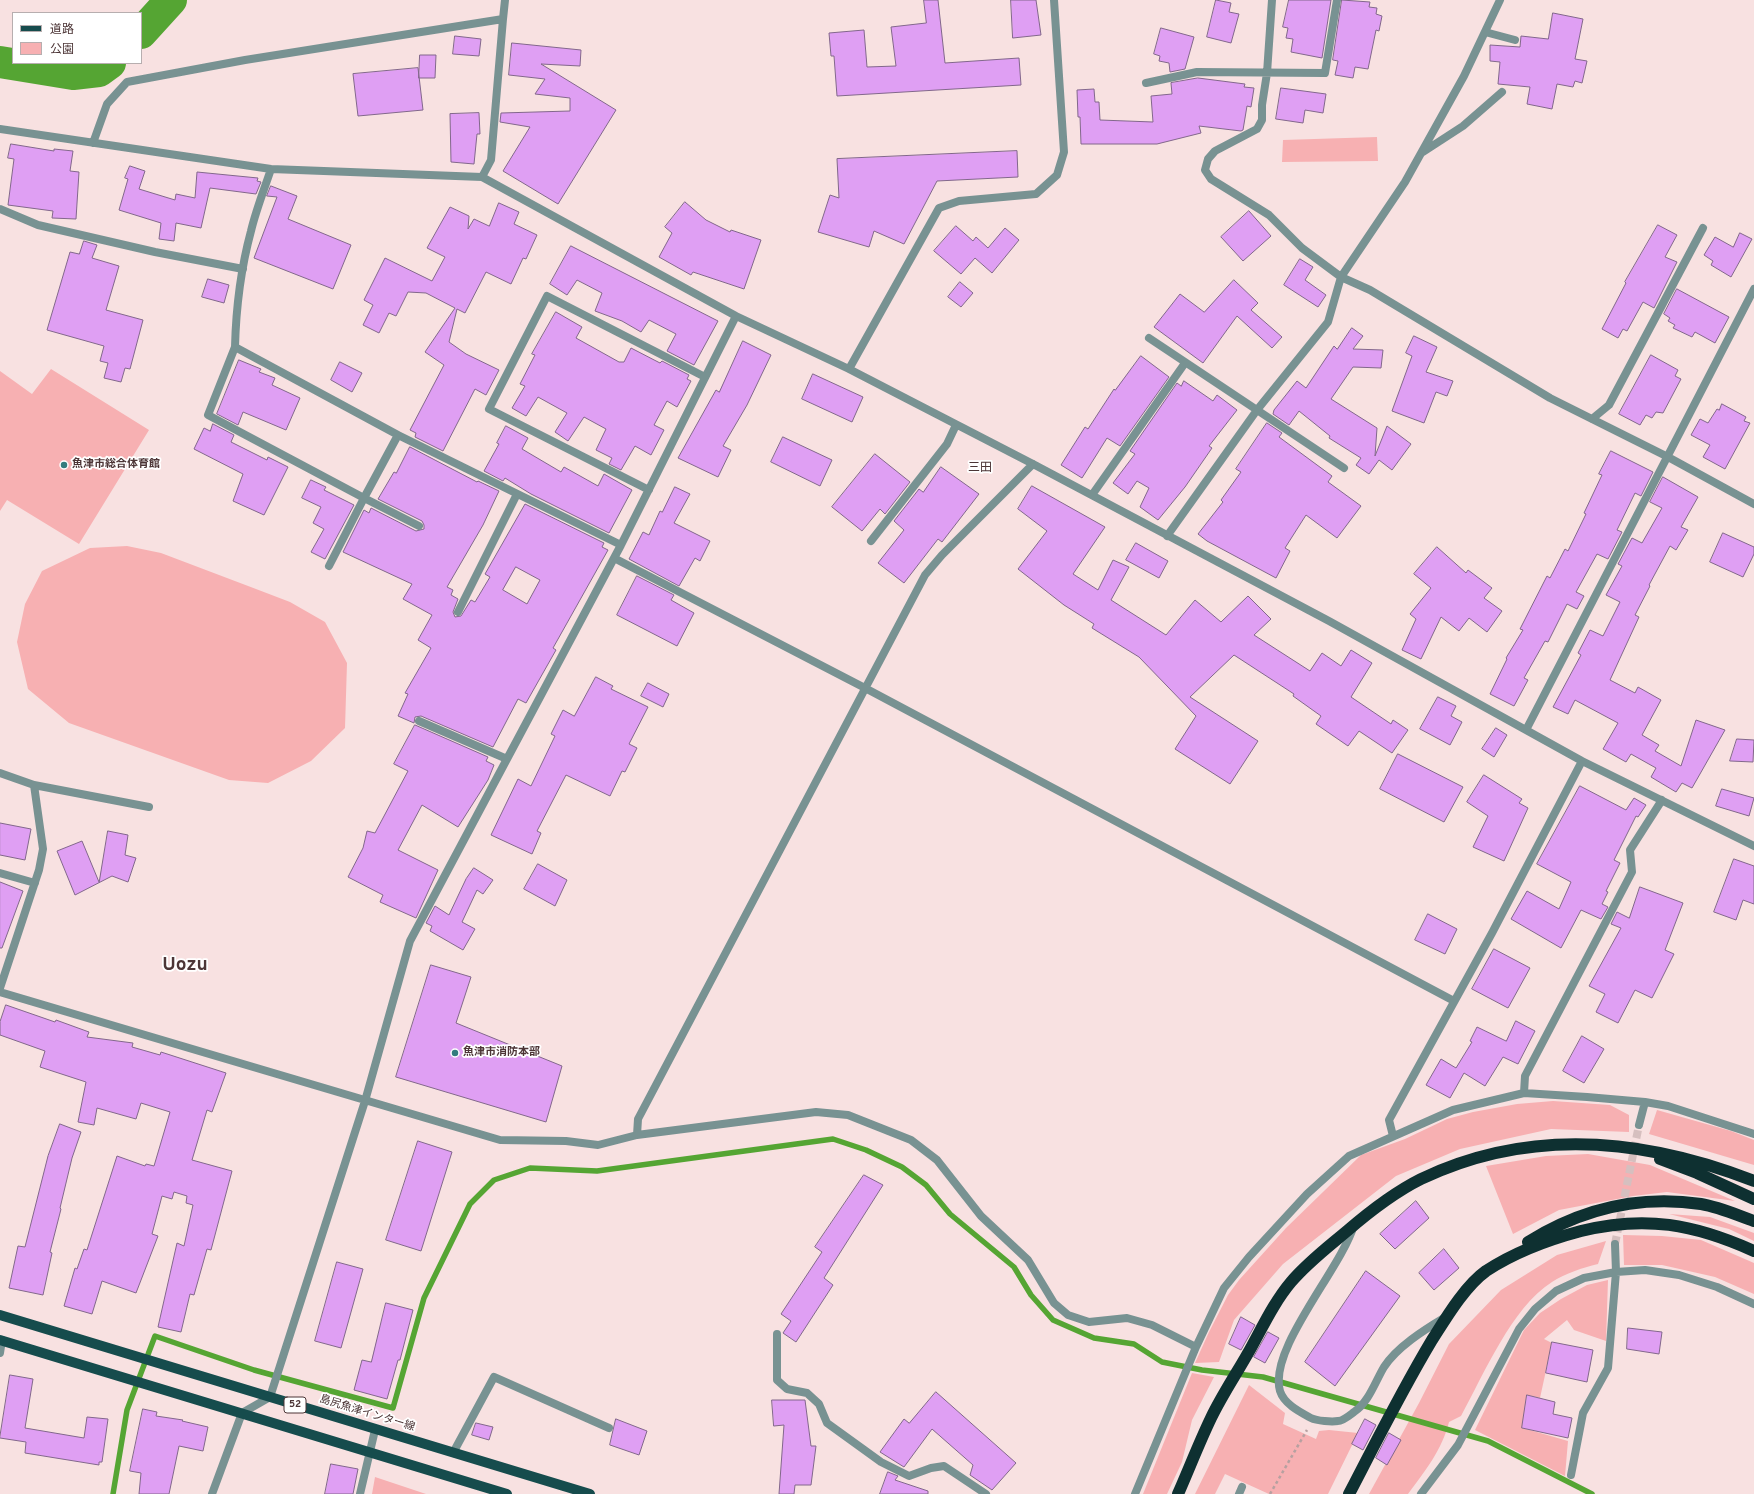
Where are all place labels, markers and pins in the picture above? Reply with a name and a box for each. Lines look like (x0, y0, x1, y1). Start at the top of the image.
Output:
place label: 魚津市総合体育館 (72, 458, 160, 472)
marker: 魚津市総合体育館 (59, 460, 69, 470)
place label: 魚津市消防本部 (463, 1046, 540, 1060)
marker: 魚津市消防本部 (450, 1048, 460, 1058)

